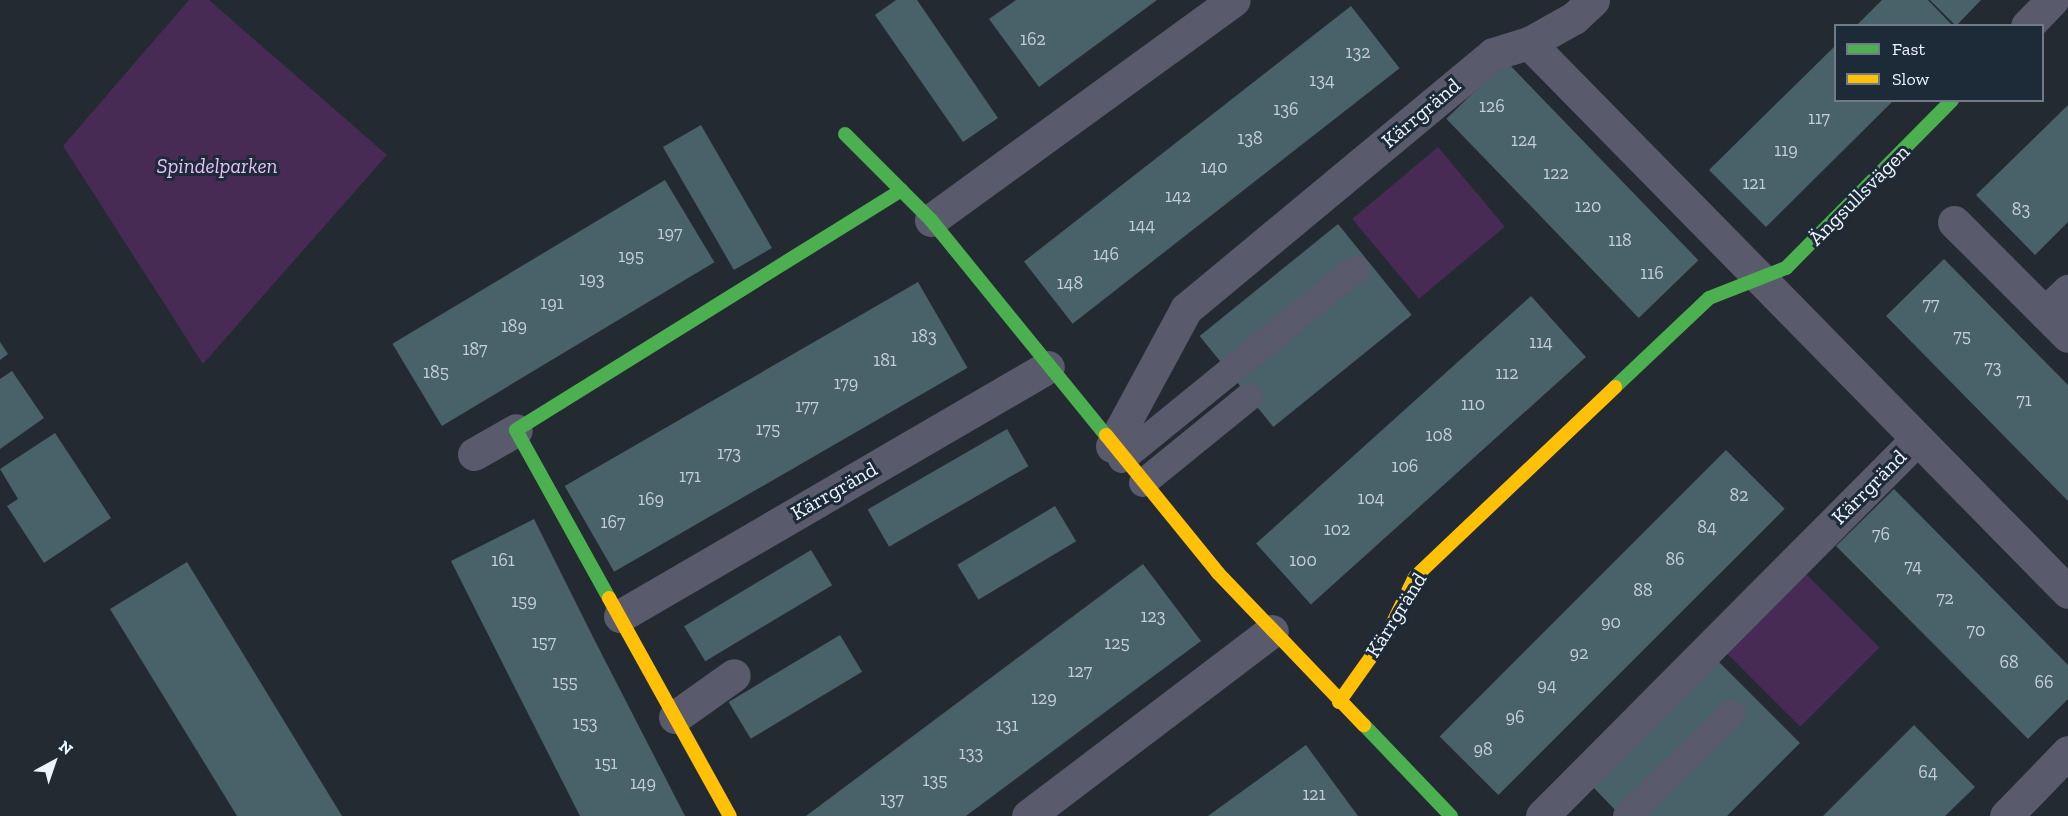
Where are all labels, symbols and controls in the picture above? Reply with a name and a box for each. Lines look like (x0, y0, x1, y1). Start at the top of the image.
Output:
legend (1834, 24, 2044, 102)
house number: 162 (1020, 28, 1046, 50)
text: Fast (1892, 38, 1925, 60)
house number: 132 (1345, 41, 1371, 63)
text: Slow (1892, 68, 1929, 90)
house number: 134 (1309, 69, 1335, 91)
street label: Kärrgränd (1376, 73, 1466, 153)
house number: 126 (1479, 95, 1505, 117)
house number: 136 (1273, 98, 1299, 120)
house number: 117 (1808, 107, 1830, 129)
house number: 138 (1237, 127, 1263, 149)
house number: 124 (1511, 129, 1537, 151)
house number: 119 (1774, 139, 1798, 161)
street label: Ängsullsvägen (1803, 139, 1915, 251)
park label: Spindelparken (156, 153, 278, 179)
house number: 140 (1201, 156, 1227, 178)
house number: 122 (1543, 162, 1569, 184)
house number: 121 (1742, 172, 1766, 194)
house number: 142 (1165, 185, 1191, 207)
house number: 120 (1575, 195, 1601, 217)
house number: 83 (2012, 198, 2030, 220)
house number: 144 (1129, 214, 1155, 236)
house number: 197 (658, 222, 682, 244)
house number: 118 (1608, 229, 1632, 251)
house number: 146 (1093, 243, 1119, 265)
house number: 195 (618, 245, 644, 267)
house number: 116 (1640, 262, 1664, 284)
house number: 193 (579, 268, 605, 290)
house number: 148 (1057, 272, 1083, 294)
house number: 191 (540, 292, 564, 314)
house number: 77 (1923, 293, 1939, 315)
house number: 189 (501, 315, 527, 337)
house number: 183 (911, 325, 937, 347)
house number: 75 (1953, 325, 1971, 347)
house number: 114 (1529, 331, 1553, 353)
house number: 187 (462, 338, 488, 360)
house number: 181 (873, 349, 897, 371)
house number: 73 (1984, 356, 2002, 378)
house number: 185 (423, 361, 449, 383)
house number: 112 (1495, 362, 1519, 384)
house number: 179 (834, 372, 858, 394)
house number: 71 (2016, 389, 2032, 411)
house number: 110 (1461, 393, 1485, 415)
house number: 177 (795, 395, 819, 417)
house number: 175 (756, 418, 780, 440)
house number: 108 (1426, 424, 1452, 446)
house number: 173 (717, 442, 741, 464)
street label: Kärrgränd (1826, 444, 1912, 530)
house number: 106 (1392, 455, 1418, 477)
street label: Kärrgränd (786, 456, 882, 526)
house number: 171 (679, 465, 701, 487)
house number: 82 (1730, 484, 1748, 506)
house number: 104 (1358, 487, 1384, 509)
house number: 169 (638, 488, 664, 510)
house number: 167 (601, 511, 625, 533)
house number: 84 (1697, 516, 1717, 538)
house number: 102 (1324, 518, 1350, 540)
house number: 76 (1872, 523, 1890, 545)
house number: 86 (1665, 548, 1685, 570)
house number: 161 (491, 549, 515, 571)
house number: 100 (1289, 549, 1317, 571)
house number: 74 (1904, 555, 1922, 577)
street label: Kärrgränd (1360, 568, 1432, 662)
house number: 88 (1633, 579, 1653, 601)
house number: 72 (1936, 587, 1954, 609)
house number: 159 (511, 590, 537, 612)
house number: 123 (1140, 605, 1166, 627)
house number: 90 (1601, 611, 1621, 633)
house number: 70 (1967, 619, 1985, 641)
house number: 157 (532, 631, 556, 653)
house number: 125 (1104, 632, 1130, 654)
house number: 92 (1570, 642, 1588, 664)
house number: 68 (1999, 651, 2019, 673)
house number: 127 (1068, 660, 1092, 682)
house number: 155 (552, 671, 578, 693)
house number: 66 (2034, 671, 2054, 693)
house number: 94 (1537, 674, 1557, 696)
house number: 129 (1031, 687, 1057, 709)
house number: 96 (1505, 706, 1525, 728)
house number: 153 (573, 712, 597, 734)
house number: 131 (996, 714, 1018, 736)
north arrow (24, 732, 84, 792)
text: N (55, 737, 77, 759)
house number: 98 (1473, 738, 1493, 760)
house number: 133 (959, 742, 983, 764)
house number: 151 (594, 752, 618, 774)
house number: 64 (1918, 761, 1938, 783)
house number: 135 (923, 769, 947, 791)
house number: 149 (630, 772, 656, 794)
house number: 121 (1302, 783, 1326, 805)
house number: 137 (880, 788, 904, 810)

